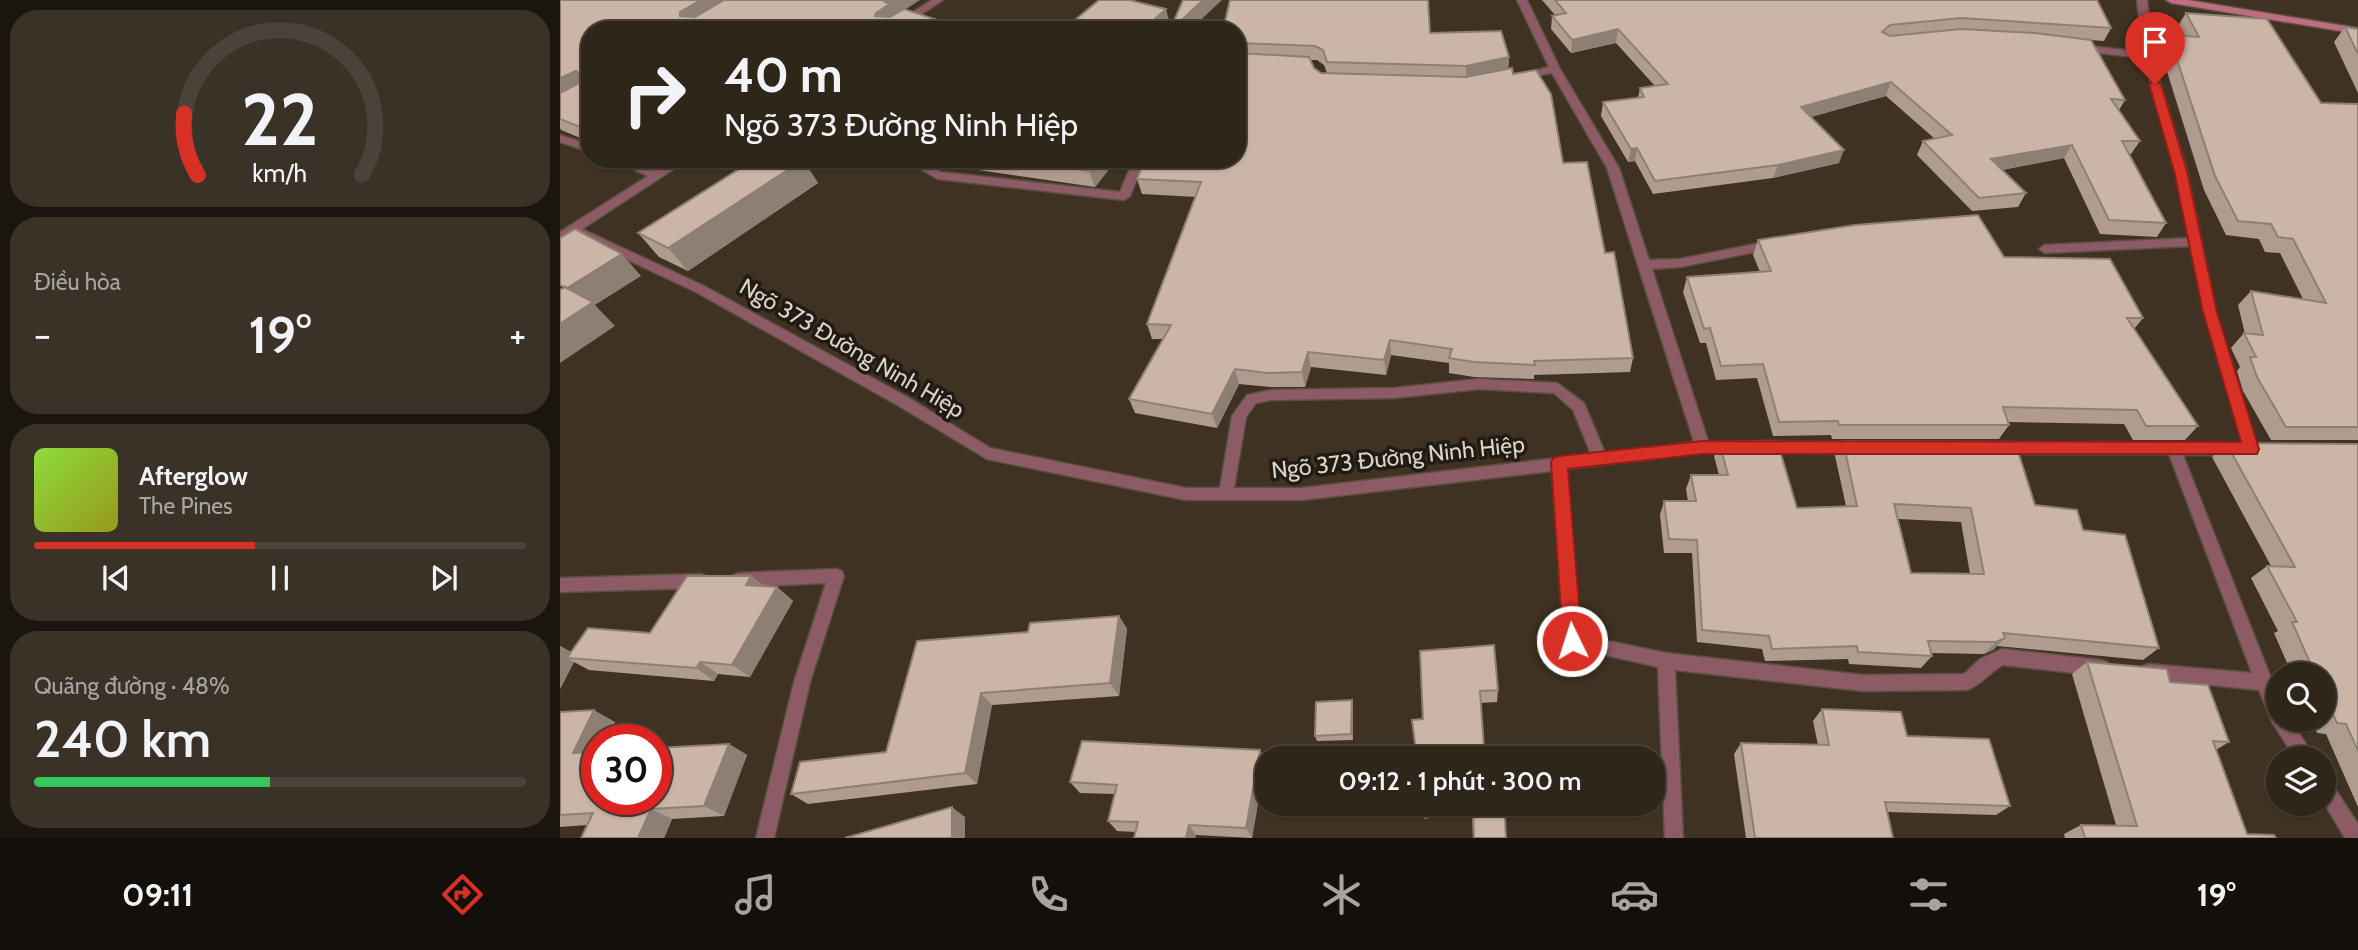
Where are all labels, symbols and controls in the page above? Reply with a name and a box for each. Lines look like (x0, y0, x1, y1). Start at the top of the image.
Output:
pin (2125, 12.0, 2185, 84)
icon: arrive (2136, 23, 2174, 61)
text: 40 m (724, 45, 843, 104)
icon: right (609, 49, 700, 140)
text: 22 (241, 75, 319, 163)
text: Ngõ 373 Đường Ninh Hiệp (724, 105, 1078, 144)
text: km/h (253, 157, 307, 187)
text: Điều hòa (34, 268, 121, 296)
street label: Ngõ 373 Đường Ninh Hiệp (735, 272, 969, 424)
text: 19° (249, 303, 311, 366)
text: − (34, 311, 51, 358)
text: + (509, 311, 526, 358)
street label: Ngõ 373 Đường Ninh Hiệp (1270, 430, 1526, 484)
text: Afterglow (139, 460, 248, 492)
text: The Pines (139, 492, 233, 520)
icon: previous (97, 559, 135, 597)
icon: pause (261, 559, 299, 597)
icon: next (425, 559, 463, 597)
position arrow (1535, 604, 1609, 678)
map controls (2266, 662, 2336, 816)
button: search (2266, 662, 2336, 732)
text: Quãng đường · 48% (34, 672, 230, 700)
text: 240 km (34, 707, 211, 770)
speed limit sign: 30 (581, 724, 672, 815)
button: layers (2266, 746, 2336, 816)
text: 09:12 · 1 phút · 300 m (1338, 765, 1582, 797)
icon: directions (438, 870, 487, 919)
icon: music (731, 870, 780, 919)
icon: phone (1024, 870, 1073, 919)
icon: climate (1317, 870, 1366, 919)
icon: car (1610, 870, 1659, 919)
icon: filters (1904, 870, 1953, 919)
text: 09:11 (122, 875, 193, 914)
text: 19° (2197, 875, 2236, 914)

